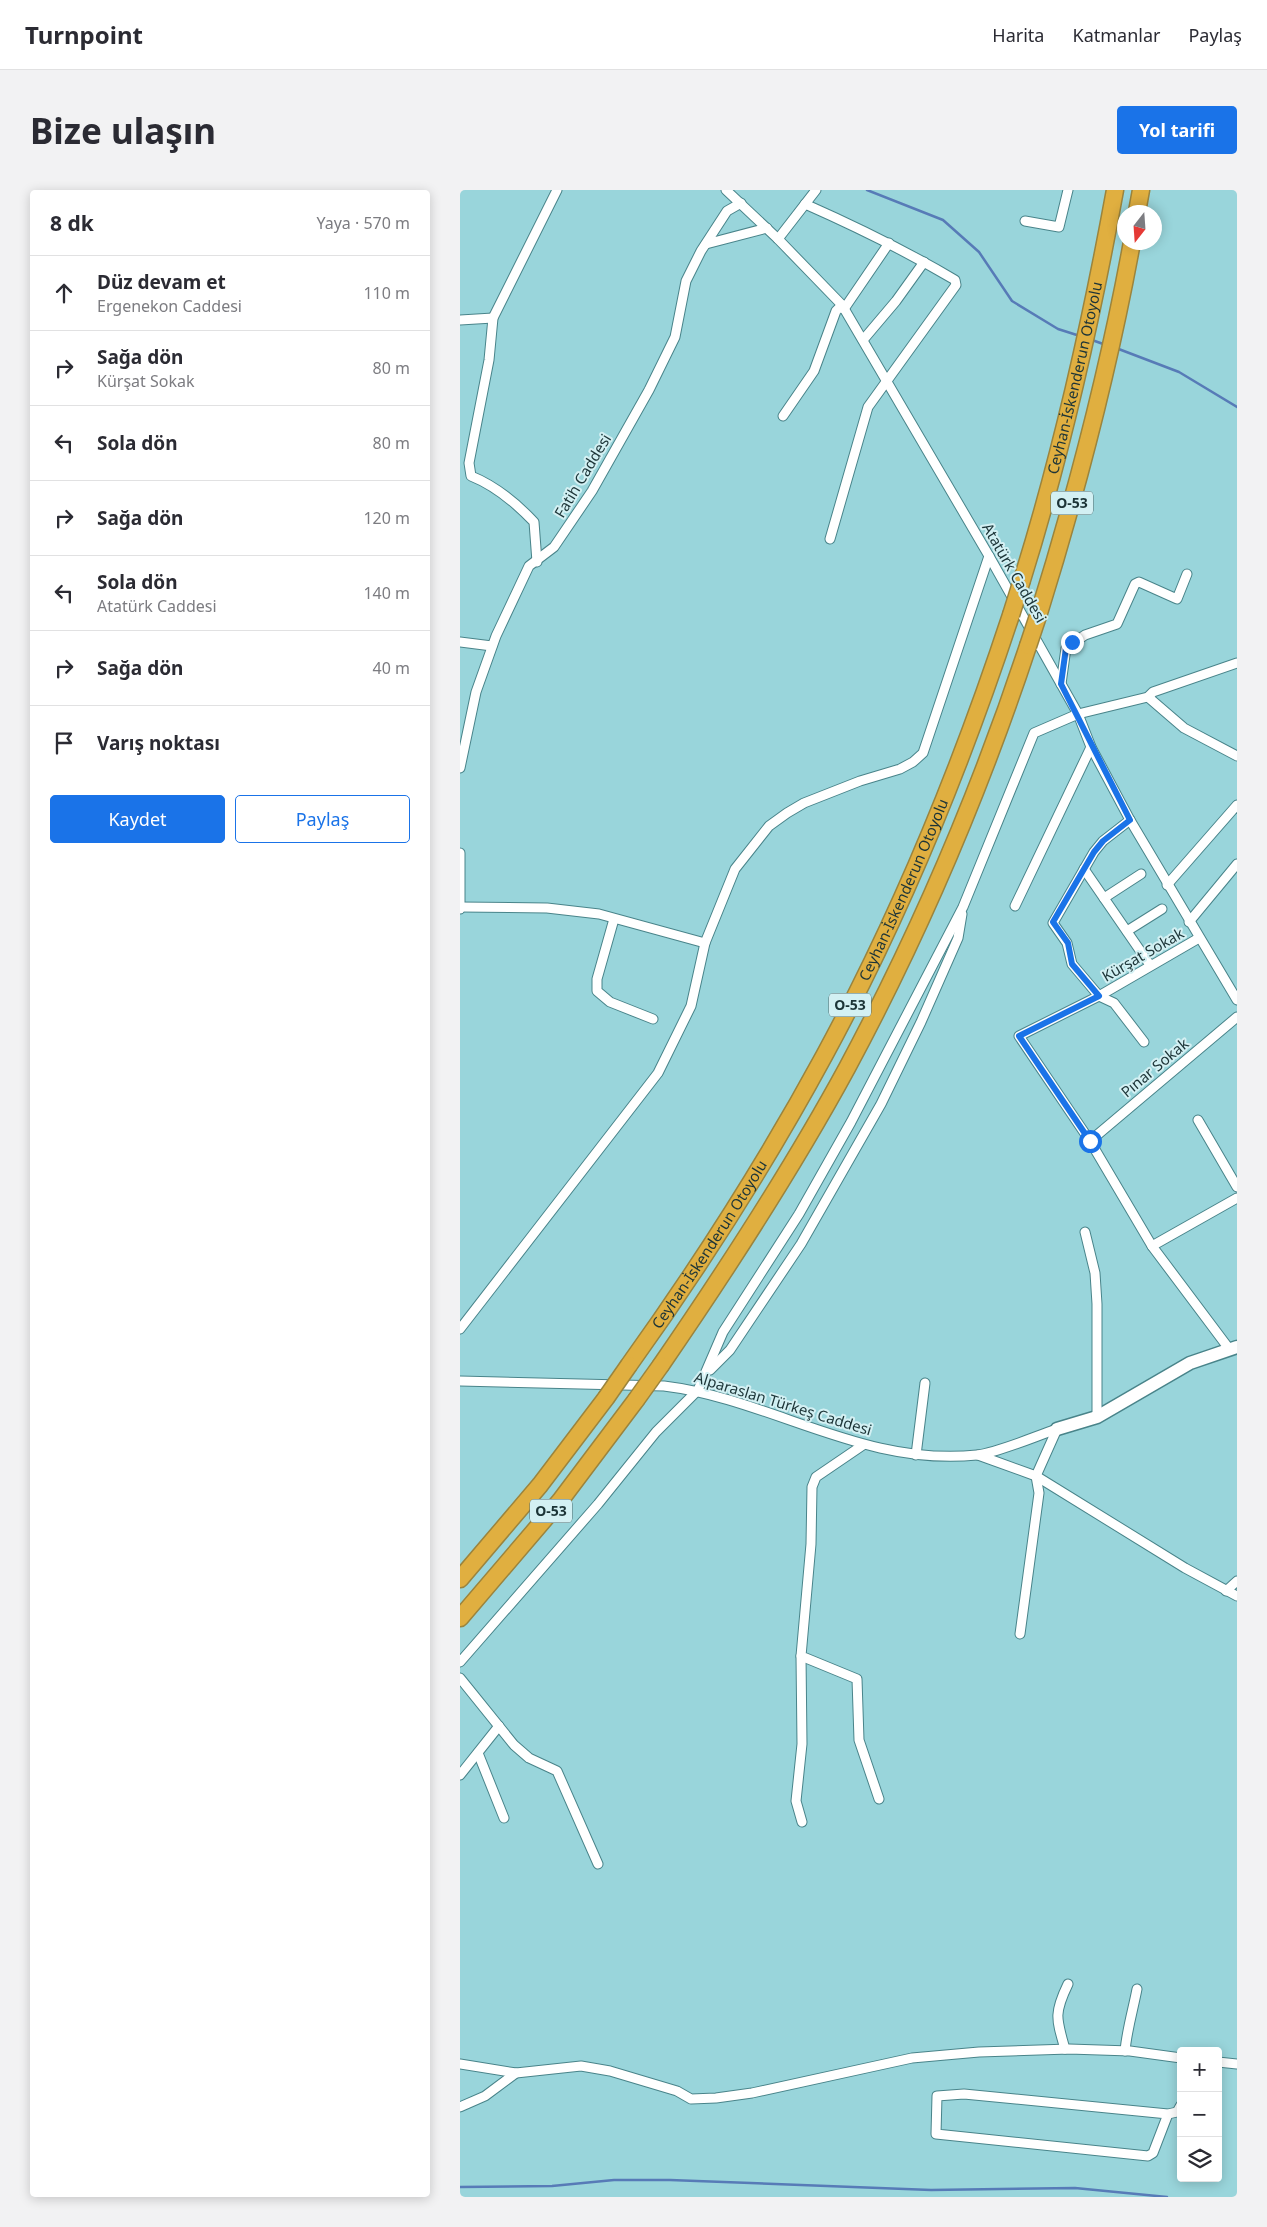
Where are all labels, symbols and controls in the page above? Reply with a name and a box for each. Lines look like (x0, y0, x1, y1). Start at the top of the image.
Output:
text: Turnpoint (25, 18, 143, 51)
text: Harita (992, 23, 1044, 47)
text: Katmanlar (1072, 23, 1160, 47)
text: Paylaş (1188, 23, 1242, 47)
button: Yol tarifi (1117, 106, 1237, 154)
text: Bize ulaşın (30, 107, 216, 154)
north arrow (1117, 205, 1162, 250)
text: 8 dk (50, 209, 94, 237)
text: Yaya · 570 m (316, 212, 410, 234)
text: Düz devam et (97, 269, 226, 295)
icon: ahead (50, 279, 78, 307)
street label: Ceyhan-İskenderun Otoyolu (1042, 280, 1106, 476)
text: 110 m (363, 282, 410, 304)
text: Ergenekon Caddesi (97, 295, 242, 317)
text: Sağa dön (97, 344, 183, 370)
icon: right (50, 354, 78, 382)
text: 80 m (373, 357, 410, 379)
text: Kürşat Sokak (97, 370, 195, 392)
icon: left (50, 429, 78, 457)
text: Sola dön (97, 430, 178, 456)
street label: Fatih Caddesi (549, 430, 615, 521)
text: 80 m (373, 432, 410, 454)
road number: O-53 (1051, 492, 1093, 514)
icon: right (50, 504, 78, 532)
text: Sağa dön (97, 505, 183, 531)
text: 120 m (363, 507, 410, 529)
street label: Atatürk Caddesi (978, 519, 1052, 626)
text: Sola dön (97, 569, 178, 595)
icon: left (50, 579, 78, 607)
text: 140 m (363, 582, 410, 604)
text: Atatürk Caddesi (97, 595, 217, 617)
route end (1061, 631, 1084, 654)
icon: right (50, 654, 78, 682)
text: Sağa dön (97, 655, 183, 681)
text: 40 m (373, 657, 410, 679)
icon: arrive (50, 729, 78, 757)
text: Varış noktası (97, 730, 220, 756)
button: Kaydet (50, 795, 225, 843)
button: Paylaş (235, 795, 410, 843)
street label: Ceyhan-İskenderun Otoyolu (854, 796, 952, 984)
street label: Kürşat Sokak (1098, 923, 1187, 986)
road number: O-53 (829, 994, 871, 1016)
street label: Pınar Sokak (1116, 1033, 1192, 1101)
route start (1079, 1130, 1102, 1153)
street label: Ceyhan-İskenderun Otoyolu (647, 1156, 771, 1332)
street label: Alparaslan Türkeş Caddesi (692, 1367, 874, 1440)
road number: O-53 (530, 1500, 572, 1522)
map controls (1177, 2047, 1222, 2182)
button: + (1177, 2047, 1222, 2092)
button: − (1177, 2092, 1222, 2137)
button: layers (1177, 2137, 1222, 2182)

